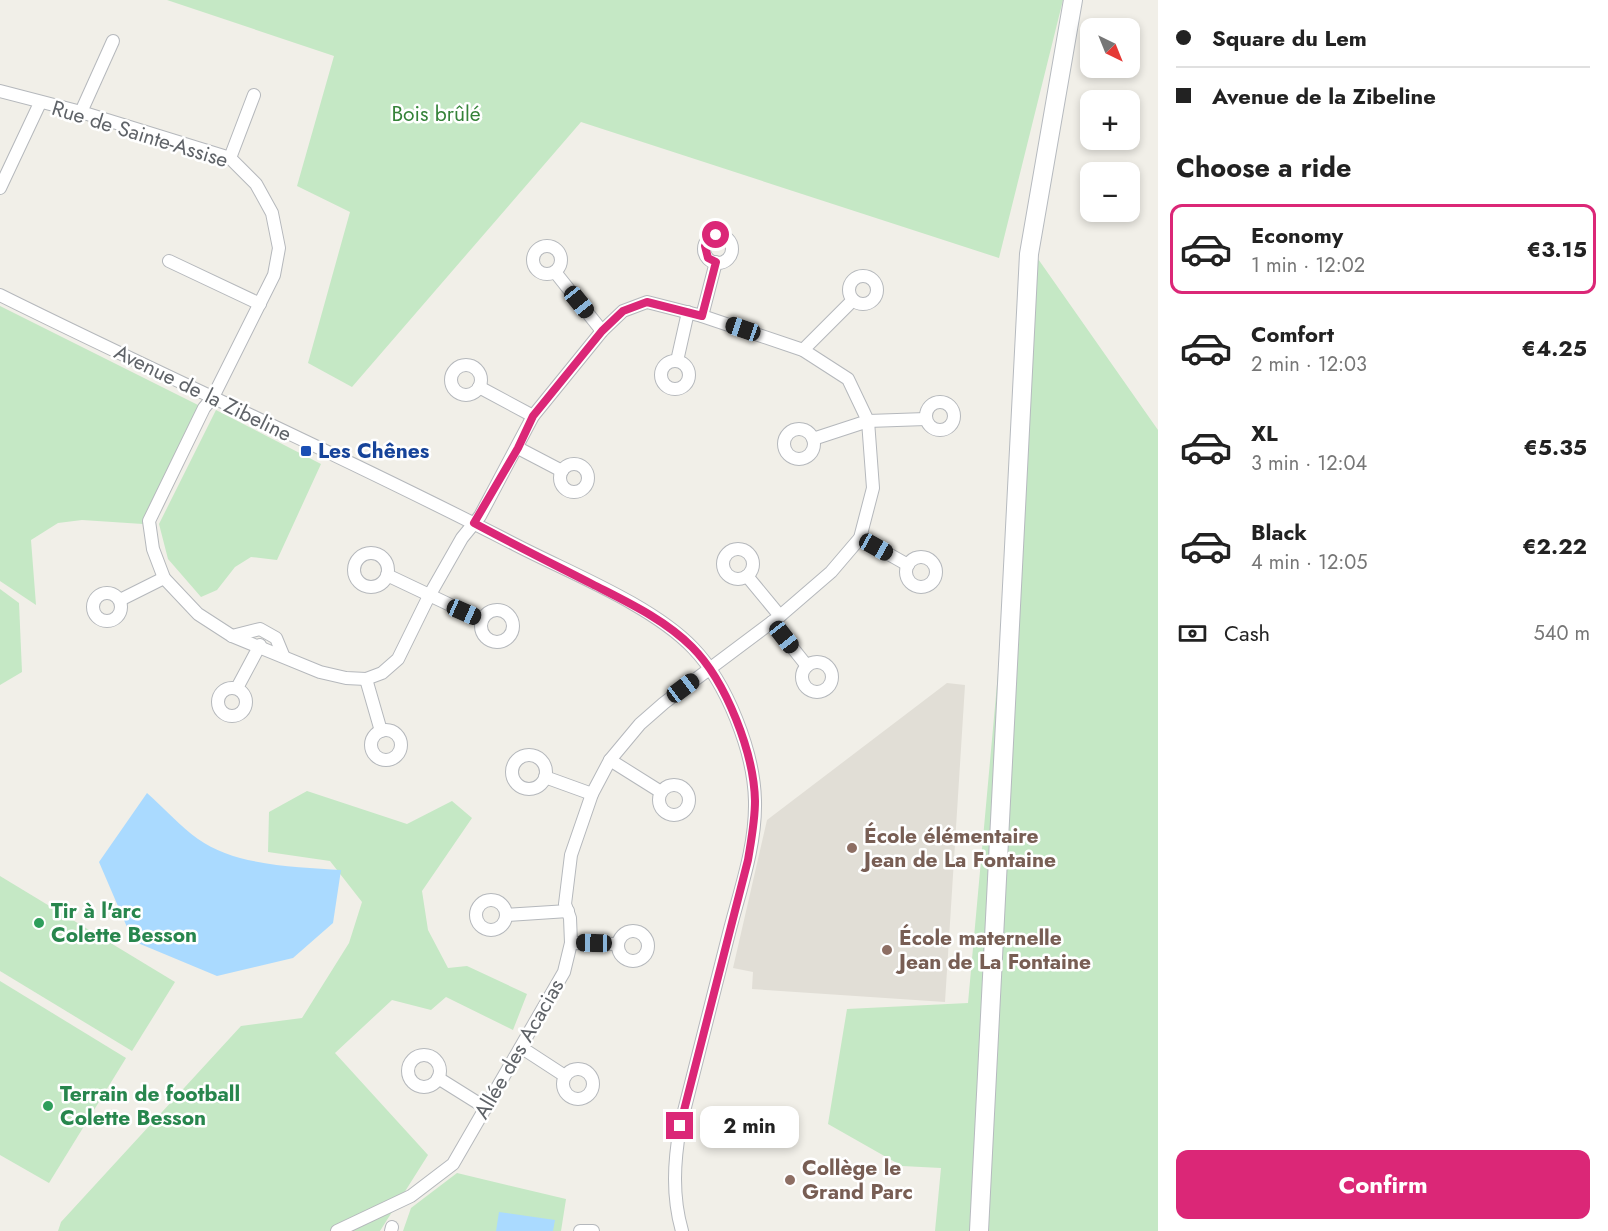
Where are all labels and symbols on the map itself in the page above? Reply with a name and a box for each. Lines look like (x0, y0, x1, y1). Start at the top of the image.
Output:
north arrow (1080, 18, 1140, 78)
street label: Rue de Sainte-Assise (48, 93, 232, 175)
park label: Bois brûlé (391, 99, 481, 129)
route start (702, 221, 729, 248)
car (561, 282, 597, 322)
car (723, 315, 763, 343)
street label: Avenue de la Zibeline (109, 337, 297, 449)
place label: Les Chênes (318, 436, 430, 466)
marker: Les Chênes (299, 444, 313, 458)
car (856, 530, 896, 564)
car (444, 596, 484, 628)
car (766, 617, 802, 657)
car (663, 670, 703, 706)
place label: École élémentaire Jean de La Fontaine (860, 821, 1056, 875)
marker: École élémentaire Jean de La Fontaine (845, 841, 859, 855)
place label: Tir à l'arc Colette Besson (51, 896, 197, 950)
marker: Tir à l'arc Colette Besson (32, 916, 46, 930)
place label: École maternelle Jean de La Fontaine (895, 923, 1091, 977)
car (576, 934, 612, 952)
marker: École maternelle Jean de La Fontaine (880, 943, 894, 957)
street label: Allée des Acacias (467, 973, 571, 1125)
place label: Terrain de football Colette Besson (60, 1079, 240, 1133)
marker: Terrain de football Colette Besson (41, 1099, 55, 1113)
callout: 2 min (701, 1105, 800, 1147)
route end (666, 1112, 693, 1139)
place label: Collège le Grand Parc (802, 1153, 913, 1207)
marker: Collège le Grand Parc (783, 1173, 797, 1187)

